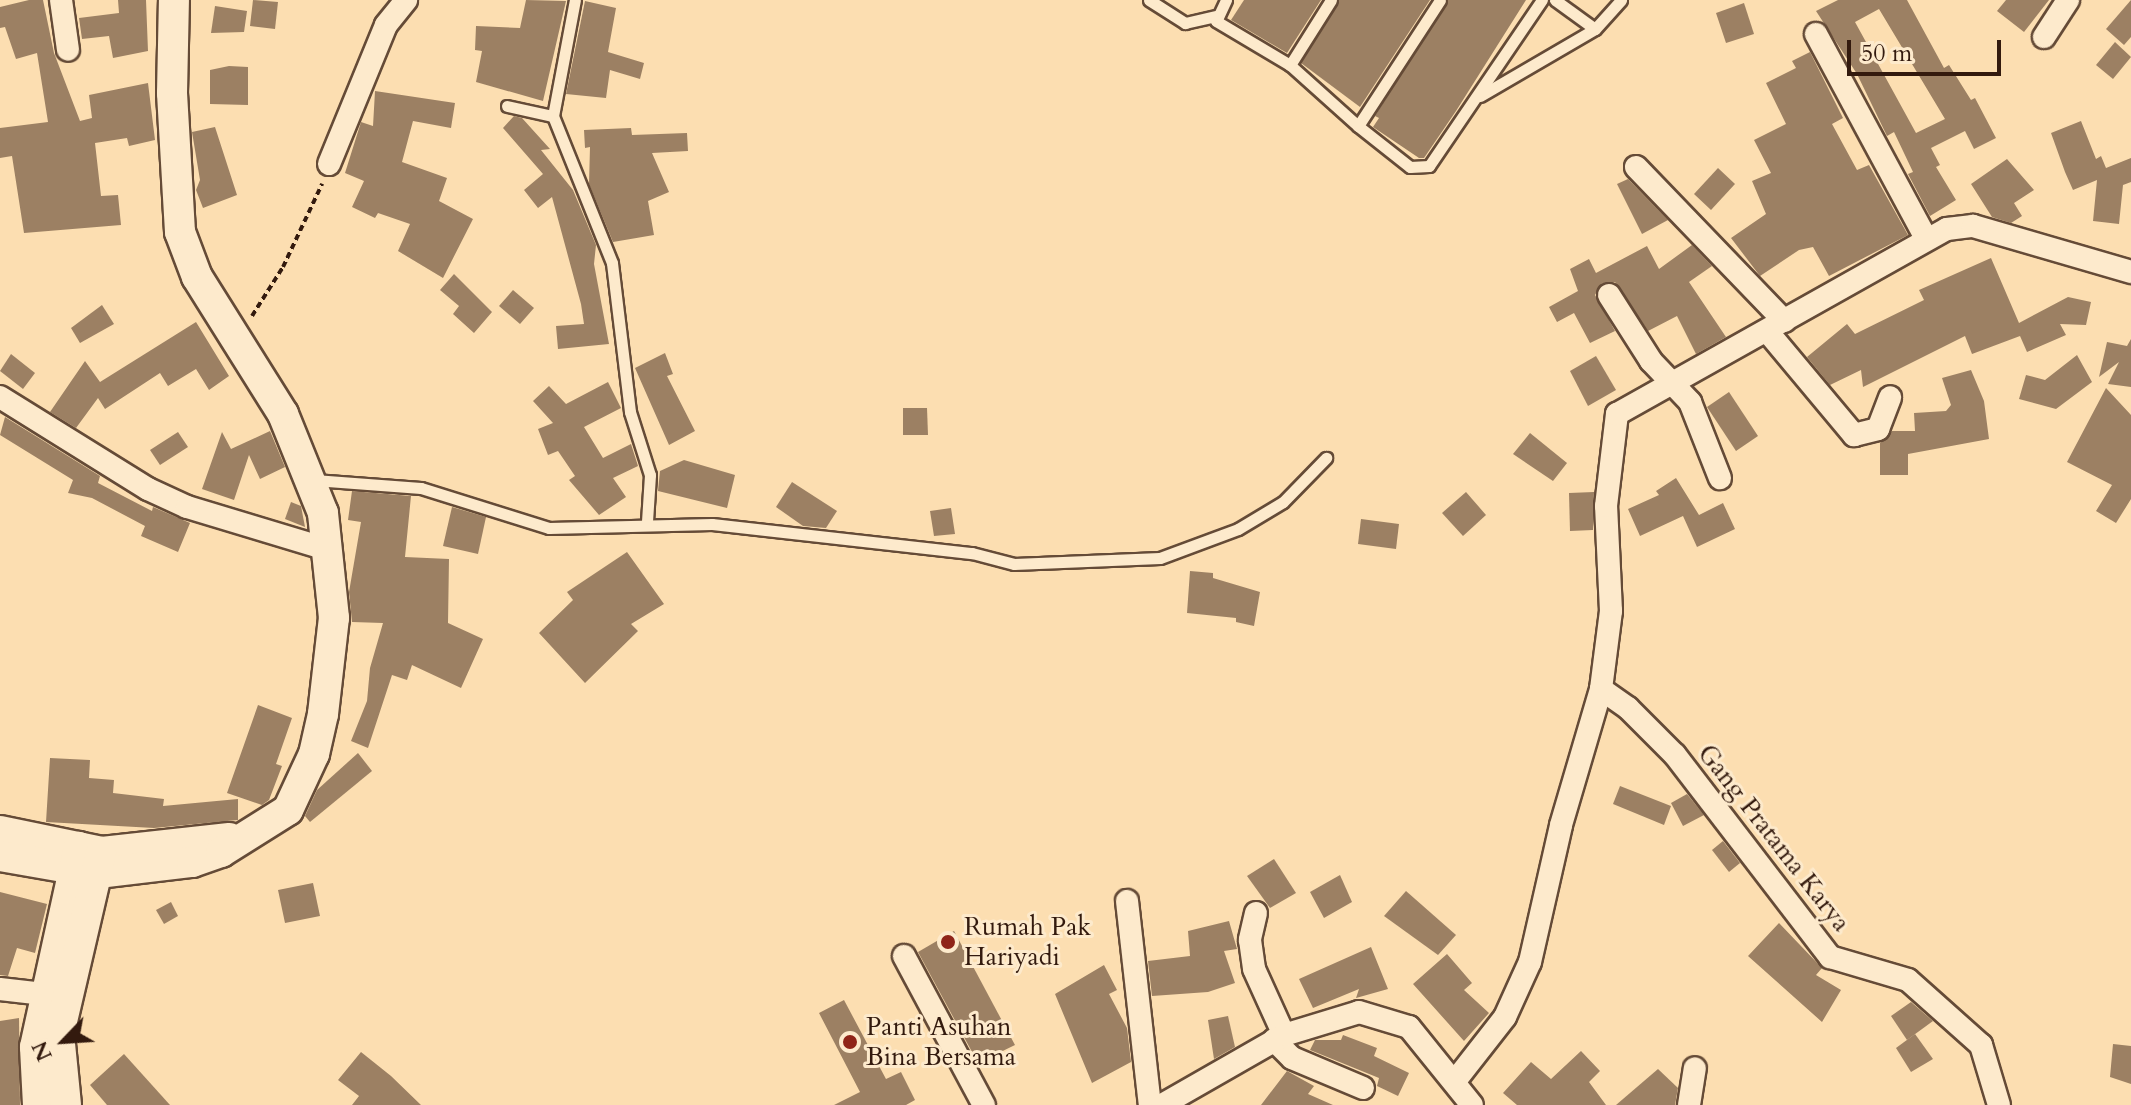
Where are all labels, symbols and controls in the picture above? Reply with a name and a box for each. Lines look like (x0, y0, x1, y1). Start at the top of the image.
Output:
scale bar (1851, 24, 2005, 74)
text: 50 m (1861, 37, 1912, 70)
street label: Gang Pratama Karya (1691, 738, 1857, 938)
place label: Rumah Pak Hariyadi (964, 911, 1091, 972)
marker: Rumah Pak Hariyadi (939, 933, 957, 951)
north arrow (24, 1001, 104, 1081)
place label: Panti Asuhan Bina Bersama (866, 1011, 1016, 1072)
marker: Panti Asuhan Bina Bersama (841, 1033, 859, 1051)
text: N (25, 1036, 60, 1066)

